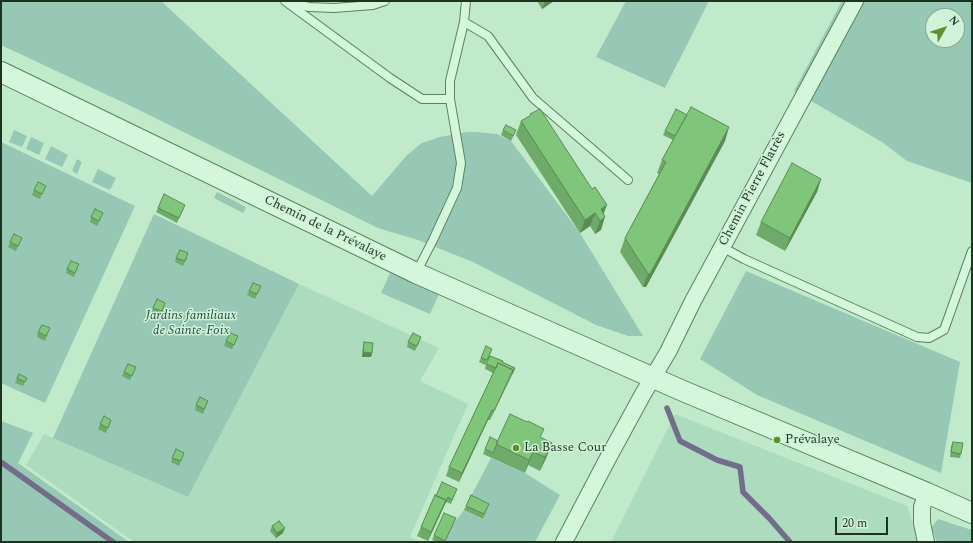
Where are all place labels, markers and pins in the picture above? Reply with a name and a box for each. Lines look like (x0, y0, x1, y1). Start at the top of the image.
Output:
place label: Prévalaye (785, 432, 840, 448)
marker: Prévalaye (772, 435, 782, 445)
place label: La Basse Cour (524, 440, 606, 456)
marker: La Basse Cour (511, 443, 521, 453)

